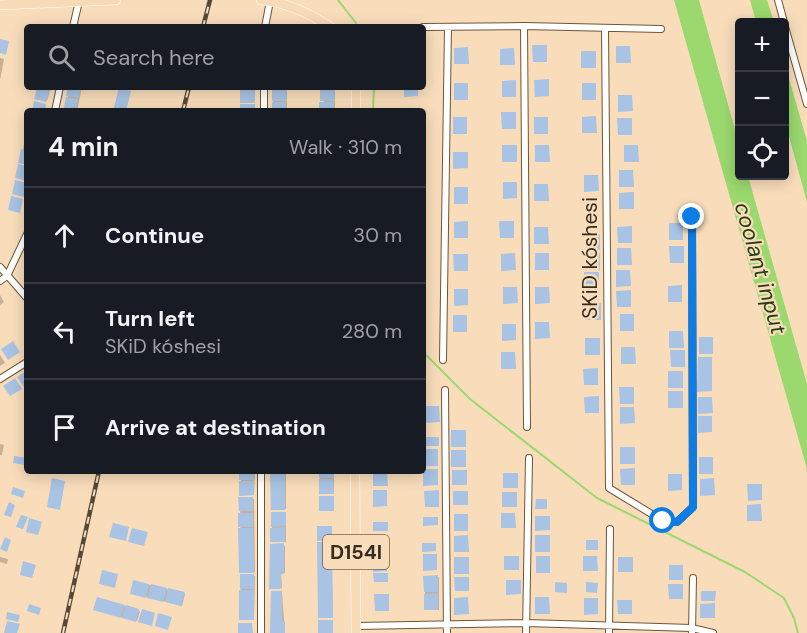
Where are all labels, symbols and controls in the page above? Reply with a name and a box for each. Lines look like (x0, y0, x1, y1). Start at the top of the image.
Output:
map controls (735, 18, 789, 180)
button: + (735, 18, 789, 72)
search box (24, 24, 426, 90)
icon: search (45, 41, 78, 74)
text: Search here (93, 43, 214, 72)
button: − (735, 72, 789, 126)
button: locate (735, 126, 789, 180)
text: 4 min (48, 130, 119, 164)
text: Walk · 310 m (289, 134, 402, 160)
street label: SKiD kóshesi (576, 197, 604, 319)
water label: coolant input (728, 199, 793, 338)
route end (678, 203, 704, 229)
icon: ahead (48, 219, 81, 252)
text: Continue (105, 221, 204, 250)
text: 30 m (353, 222, 402, 248)
text: Turn left (105, 304, 195, 333)
icon: left (48, 315, 81, 348)
text: 280 m (342, 318, 402, 344)
text: SKiD kóshesi (105, 333, 221, 359)
icon: arrive (48, 411, 81, 444)
text: Arrive at destination (105, 413, 326, 442)
route start (649, 507, 675, 533)
road number: D154l (323, 535, 389, 569)

